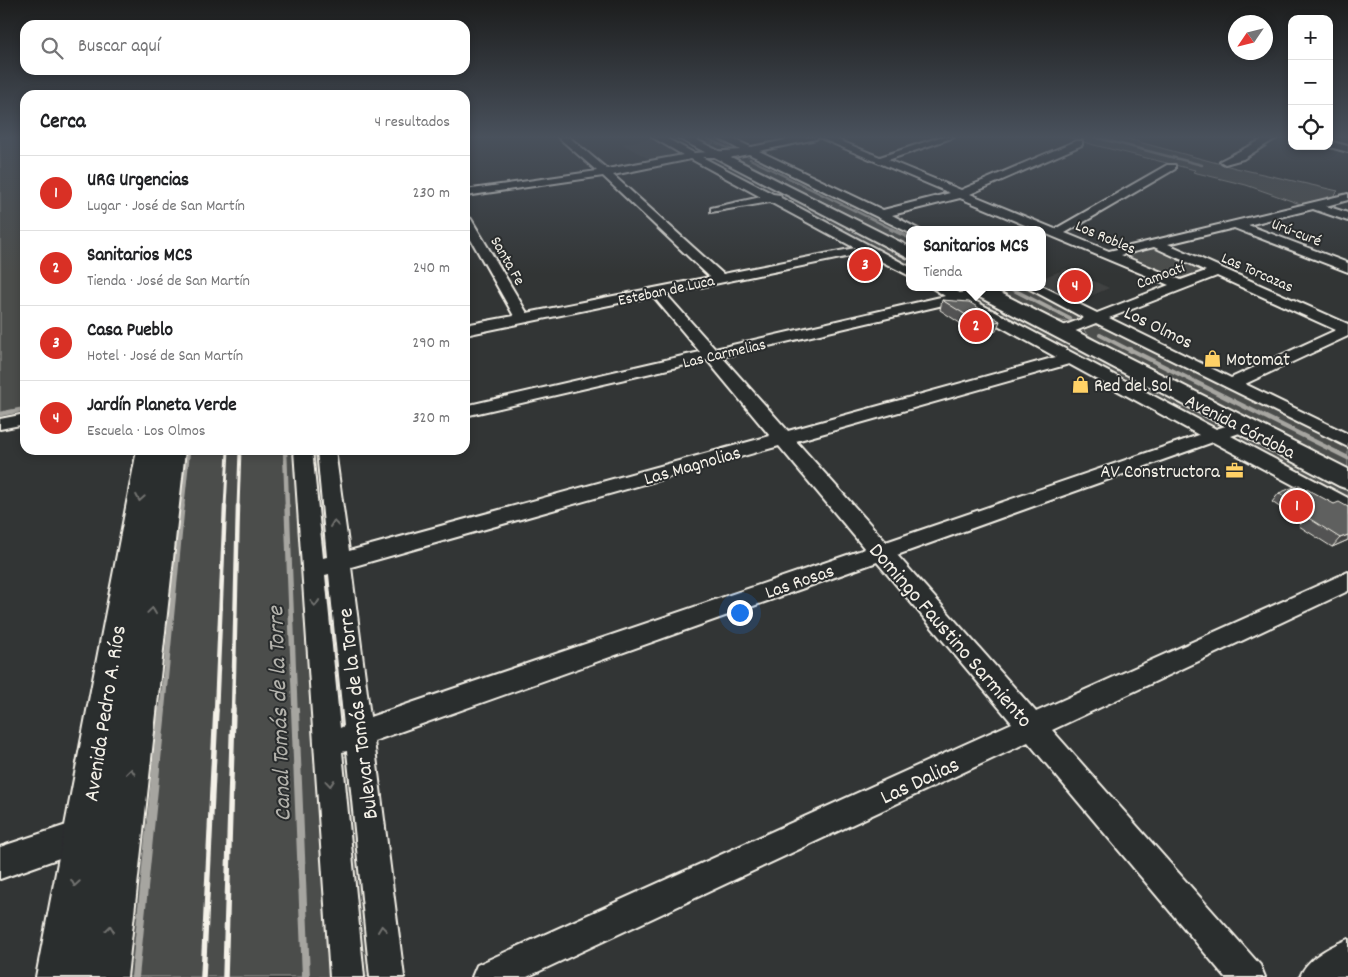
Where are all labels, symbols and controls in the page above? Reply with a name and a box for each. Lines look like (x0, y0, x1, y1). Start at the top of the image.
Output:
north arrow (1228, 15, 1273, 60)
map controls (1288, 15, 1333, 150)
button: + (1288, 15, 1333, 60)
search box (20, 20, 470, 75)
icon: search (38, 34, 66, 62)
text: Buscar aquí (78, 34, 160, 61)
button: − (1288, 60, 1333, 105)
button: locate (1288, 105, 1333, 150)
text: Cerca (40, 108, 86, 138)
text: 4 resultados (375, 111, 450, 134)
text: URG Urgencias (87, 168, 189, 195)
text: 1 (54, 182, 58, 205)
text: 230 m (413, 182, 450, 205)
text: Lugar · José de San Martín (87, 195, 245, 218)
street label: Urú-curé (1268, 213, 1325, 253)
street label: Los Robles (1071, 215, 1139, 261)
popup (906, 226, 1046, 291)
street label: Santa Fe (484, 232, 530, 290)
text: Sanitarios MCS (923, 234, 1029, 261)
text: Sanitarios MCS (87, 243, 193, 270)
pin: 3 (849, 246, 881, 284)
street label: Las Torcazas (1217, 247, 1297, 299)
street label: Camoatí (1133, 256, 1189, 296)
text: 2 (53, 257, 60, 280)
text: 240 m (413, 257, 450, 280)
text: Tienda (923, 261, 962, 284)
pin: 4 (1059, 267, 1091, 305)
text: Tienda · José de San Martín (87, 270, 250, 293)
street label: Esteban de Luca (616, 270, 717, 313)
street label: Los Olmos (1119, 301, 1196, 357)
pin: 2 (960, 307, 992, 345)
text: Casa Pueblo (87, 318, 173, 345)
text: 3 (52, 332, 60, 355)
text: 290 m (412, 332, 450, 355)
street label: Las Carmelias (681, 334, 769, 375)
text: Hotel · José de San Martín (87, 345, 243, 368)
shop icon: Motomat (1202, 348, 1222, 368)
place label: Motomat (1226, 348, 1290, 375)
shop icon: Red del Sol (1070, 374, 1090, 394)
place label: Red del Sol (1094, 374, 1173, 401)
street label: Avenida Córdoba (1180, 389, 1300, 468)
text: Jardín Planeta Verde (87, 393, 237, 420)
text: 4 (53, 407, 59, 430)
text: 320 m (413, 407, 450, 430)
text: Escuela · Los Olmos (87, 420, 206, 443)
street label: Las Magnolias (641, 441, 745, 494)
place label: AV Constructora (1100, 460, 1221, 487)
office icon: AV Constructora (1224, 460, 1244, 480)
pin: 1 (1281, 487, 1313, 525)
one-way arrow (135, 494, 145, 502)
one-way arrow (329, 520, 340, 528)
street label: Domingo Faustino Sarmiento (860, 537, 1038, 736)
street label: Las Rosas (762, 559, 838, 608)
one-way arrow (309, 600, 320, 608)
your location (727, 600, 753, 626)
water label: Canal Tomás de la Torre (260, 604, 302, 822)
street label: Bulevar Tomás de la Torre (331, 606, 388, 821)
one-way arrow (146, 607, 157, 615)
street label: Avenida Pedro A. Ríos (77, 623, 136, 804)
street label: Las Dalias (876, 750, 965, 814)
one-way arrow (125, 768, 136, 776)
one-way arrow (324, 779, 335, 787)
one-way arrow (70, 879, 81, 887)
one-way arrow (104, 924, 115, 932)
one-way arrow (377, 924, 388, 932)

